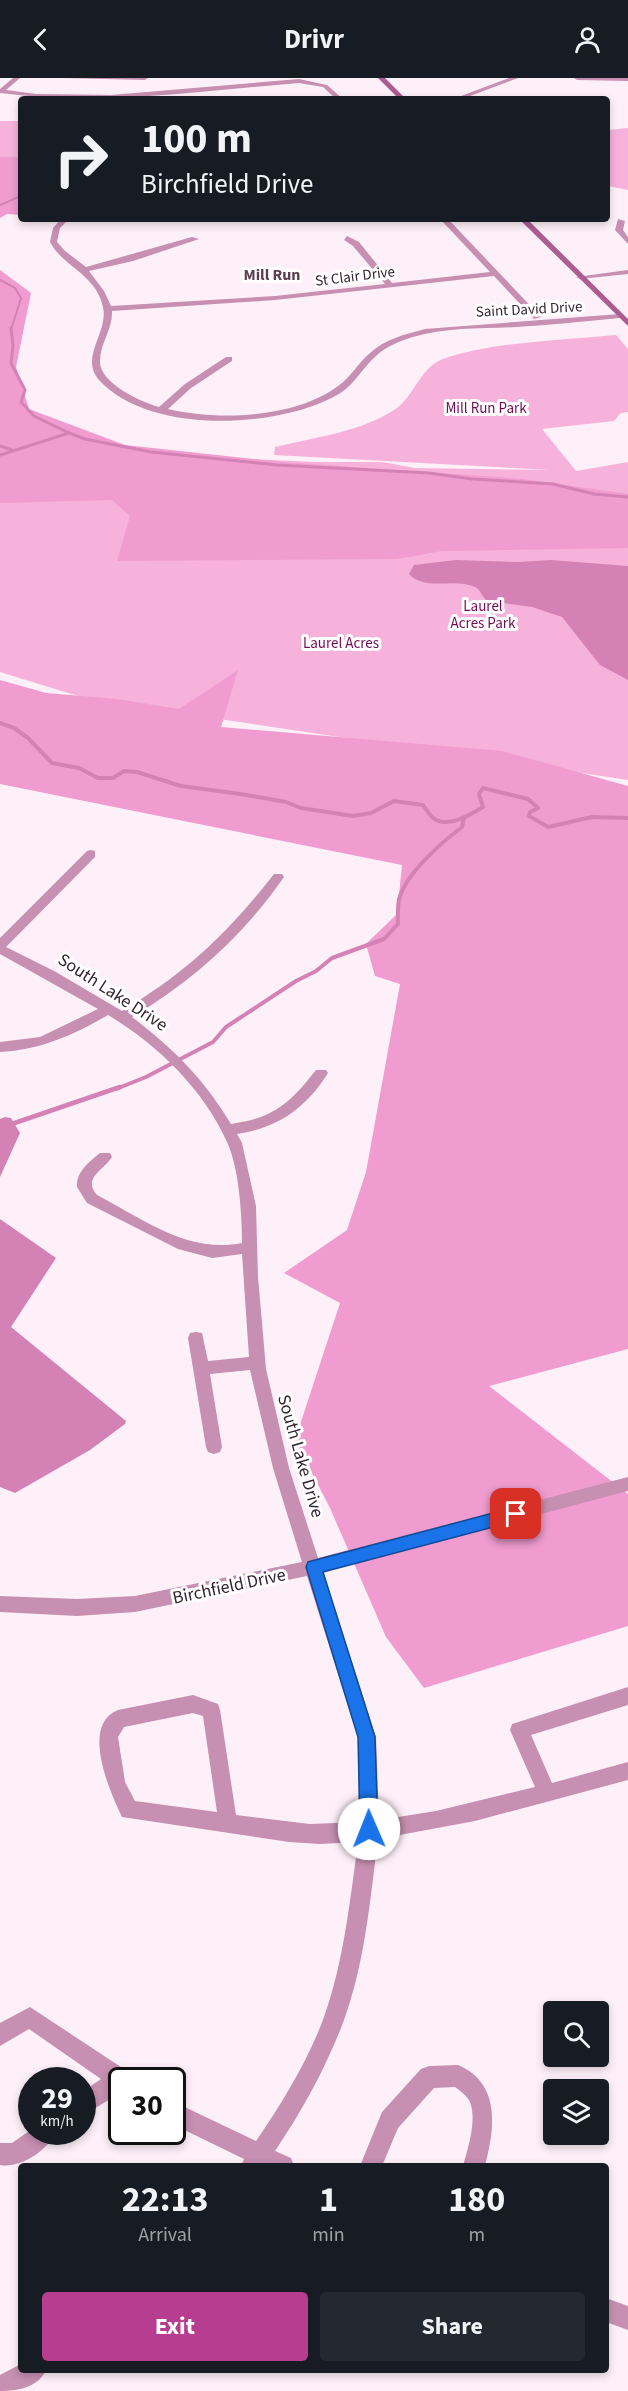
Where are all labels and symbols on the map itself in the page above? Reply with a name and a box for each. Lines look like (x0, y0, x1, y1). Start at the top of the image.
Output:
street label: St Clair Drive (314, 261, 396, 292)
district label: Mill Run (243, 264, 301, 286)
street label: Saint David Drive (475, 296, 583, 323)
park label: Mill Run Park (445, 398, 527, 419)
park label: Laurel Acres Park (451, 596, 516, 634)
park label: Laurel Acres (303, 633, 379, 654)
street label: South Lake Drive (53, 947, 173, 1037)
street label: South Lake Drive (271, 1392, 330, 1520)
pin (490, 1488, 541, 1539)
street label: Birchfield Drive (170, 1562, 288, 1611)
position arrow (337, 1797, 401, 1861)
speed limit sign: 30 (108, 2067, 186, 2145)

